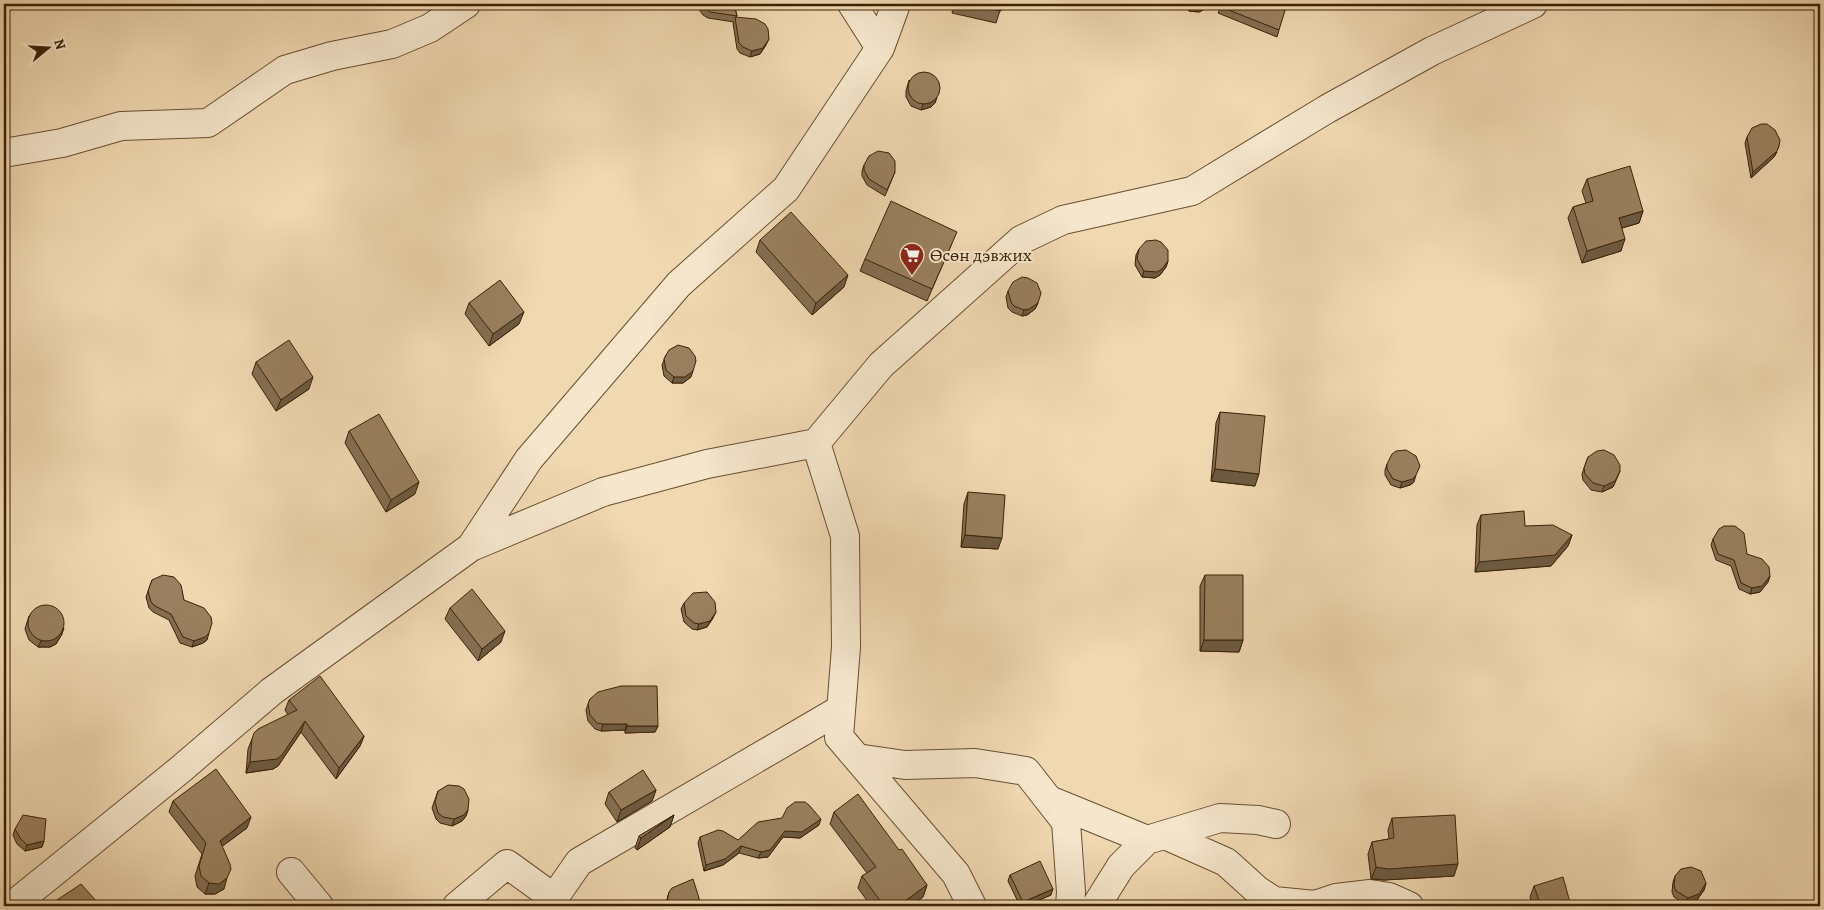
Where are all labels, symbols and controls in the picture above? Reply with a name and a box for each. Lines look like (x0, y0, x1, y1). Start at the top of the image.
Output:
north arrow (22, 22, 72, 72)
text: N (49, 36, 70, 52)
supermarket icon: Өсөн дэвжих (899, 242, 925, 276)
place label: Өсөн дэвжих (930, 243, 1032, 267)

